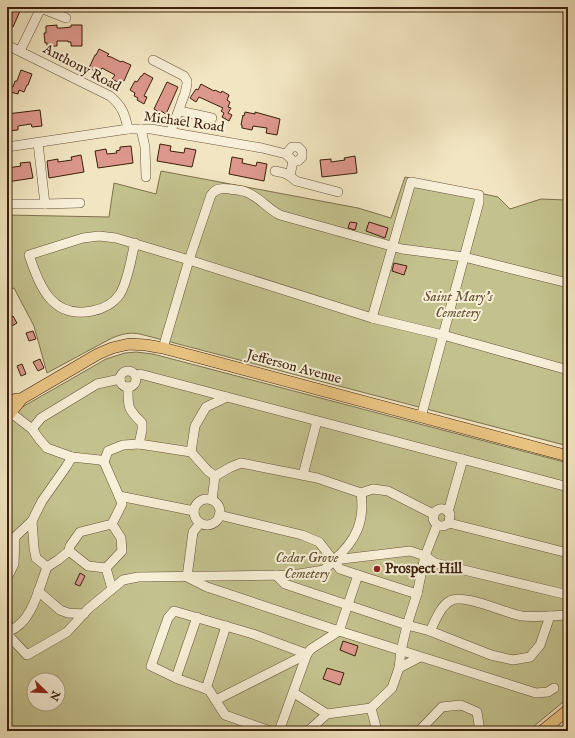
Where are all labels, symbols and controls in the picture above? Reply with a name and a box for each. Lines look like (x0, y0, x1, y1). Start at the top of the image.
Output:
street label: Anthony Road (39, 40, 124, 96)
street label: Michael Road (142, 107, 226, 137)
park label: Saint Mary's Cemetery (423, 288, 494, 322)
street label: Jefferson Avenue (243, 345, 344, 388)
park label: Cedar Grove Cemetery (276, 549, 339, 583)
place label: Prospect Hill (385, 560, 463, 578)
marker: Prospect Hill (372, 564, 382, 574)
north arrow (26, 672, 66, 712)
text: N (46, 687, 63, 703)

